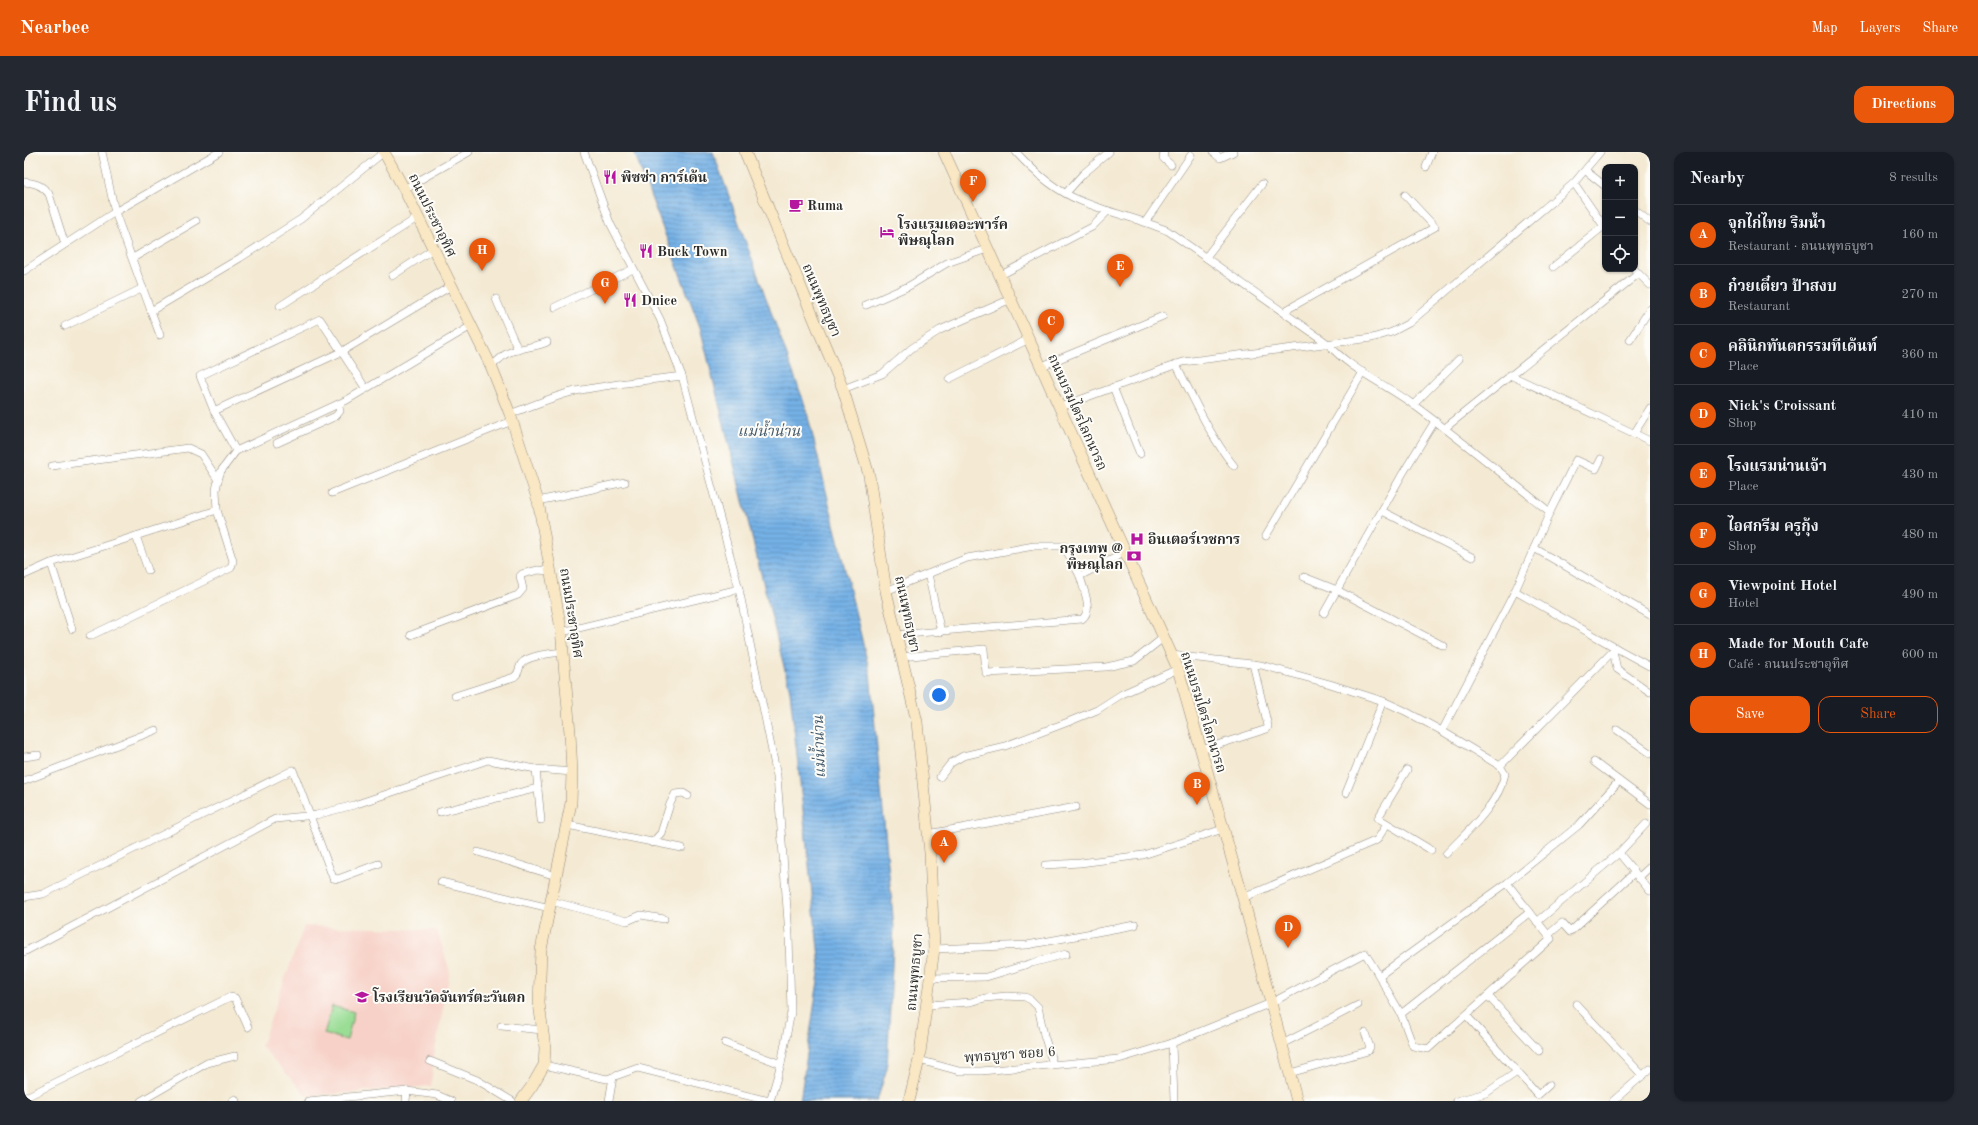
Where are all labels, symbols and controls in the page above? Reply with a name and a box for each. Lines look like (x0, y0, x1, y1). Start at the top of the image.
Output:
text: Nearbee (20, 19, 89, 38)
text: Map (1812, 21, 1838, 35)
text: Layers (1860, 21, 1901, 35)
text: Share (1923, 21, 1958, 35)
button: Directions (1854, 86, 1954, 123)
text: Find us (24, 90, 117, 118)
map controls (1602, 164, 1638, 272)
button: + (1602, 164, 1638, 200)
place label: พิซซ่า การ์เด้น (621, 168, 708, 185)
restaurant icon: พิซซ่า การ์เด้น (602, 169, 618, 185)
pin: F (960, 169, 986, 202)
text: Nearby (1690, 170, 1745, 187)
street label: ถนนประชาอุทิศ (405, 171, 459, 260)
text: 8 results (1889, 171, 1938, 184)
cafe icon: Ruma (788, 197, 804, 213)
place label: Ruma (807, 199, 843, 213)
button: − (1602, 200, 1638, 236)
place label: โรงแรมเดอะพาร์ค พิษณุโลก (897, 214, 1008, 249)
text: จุกไก่ไทย ริมน้ำ (1728, 217, 1826, 232)
hotel icon: โรงแรมเดอะพาร์ค พิษณุโลก (879, 224, 895, 240)
text: A (1698, 228, 1708, 241)
text: 160 m (1901, 228, 1938, 241)
button: locate (1602, 236, 1638, 272)
pin: H (469, 238, 495, 271)
text: Restaurant · ถนนพุทธบูชา (1728, 240, 1874, 253)
restaurant icon: Buck Town (638, 243, 654, 259)
place label: Buck Town (657, 245, 728, 259)
pin: E (1107, 254, 1133, 287)
street label: ถนนพุทธบูชา (798, 262, 843, 339)
pin: G (592, 271, 618, 304)
text: ก๋วยเตี๋ยว ป้าสงบ (1728, 280, 1837, 295)
text: B (1698, 288, 1708, 301)
text: 270 m (1901, 288, 1938, 301)
restaurant icon: Dnice (622, 292, 638, 308)
place label: Dnice (641, 294, 677, 308)
text: Restaurant (1728, 300, 1790, 313)
pin: C (1038, 309, 1064, 342)
text: คลินิกทันตกรรมทีเด้นท์ (1728, 340, 1877, 355)
text: C (1699, 348, 1707, 361)
text: 360 m (1901, 348, 1938, 361)
street label: ถนนบรมไตรโลกนารถ (1045, 350, 1113, 473)
text: Place (1728, 360, 1758, 373)
text: Nick's Croissant (1728, 399, 1836, 414)
text: D (1698, 408, 1708, 421)
text: 410 m (1901, 408, 1938, 421)
text: Shop (1728, 417, 1756, 430)
water label: แม่น้ำน่าน (738, 420, 801, 440)
text: โรงแรมน่านเจ้า (1728, 460, 1827, 475)
text: E (1699, 468, 1707, 481)
text: 430 m (1901, 468, 1938, 481)
text: Place (1728, 480, 1758, 493)
text: ไอศกรีม ครูกุ้ง (1728, 520, 1819, 535)
text: F (1699, 528, 1707, 541)
text: 480 m (1901, 528, 1938, 541)
place label: อินเตอร์เวชการ (1148, 530, 1240, 547)
hospital icon: อินเตอร์เวชการ (1129, 531, 1145, 547)
text: Shop (1728, 540, 1756, 553)
place label: กรุงเทพ @ พิษณุโลก (1059, 542, 1123, 573)
bank icon: กรุงเทพ @ พิษณุโลก (1126, 548, 1142, 564)
street label: ถนนประชาอุทิศ (556, 567, 586, 659)
street label: ถนนพุทธบูชา (891, 575, 922, 654)
text: Viewpoint Hotel (1728, 579, 1837, 594)
text: G (1698, 588, 1708, 601)
text: 490 m (1901, 588, 1938, 601)
text: Hotel (1728, 597, 1759, 610)
text: Made for Mouth Cafe (1728, 637, 1869, 652)
text: H (1698, 648, 1708, 661)
text: 600 m (1901, 648, 1938, 661)
street label: ถนนบรมไตรโลกนารถ (1178, 649, 1232, 775)
text: Café · ถนนประชาอุทิศ (1728, 658, 1849, 671)
your location (929, 685, 949, 705)
button: Save (1690, 696, 1810, 733)
button: Share (1818, 696, 1938, 733)
water label: แม่น้ำน่าน (807, 715, 829, 779)
pin: B (1184, 772, 1210, 805)
pin: A (931, 830, 957, 863)
pin: D (1275, 915, 1301, 948)
street label: ถนนพุทธบูชา (905, 933, 926, 1012)
place label: โรงเรียนวัดจันทร์ตะวันตก (372, 987, 525, 1005)
school or university icon: โรงเรียนวัดจันทร์ตะวันตก (354, 989, 370, 1005)
street label: พุทธบูชา ซอย 6 (964, 1045, 1056, 1066)

